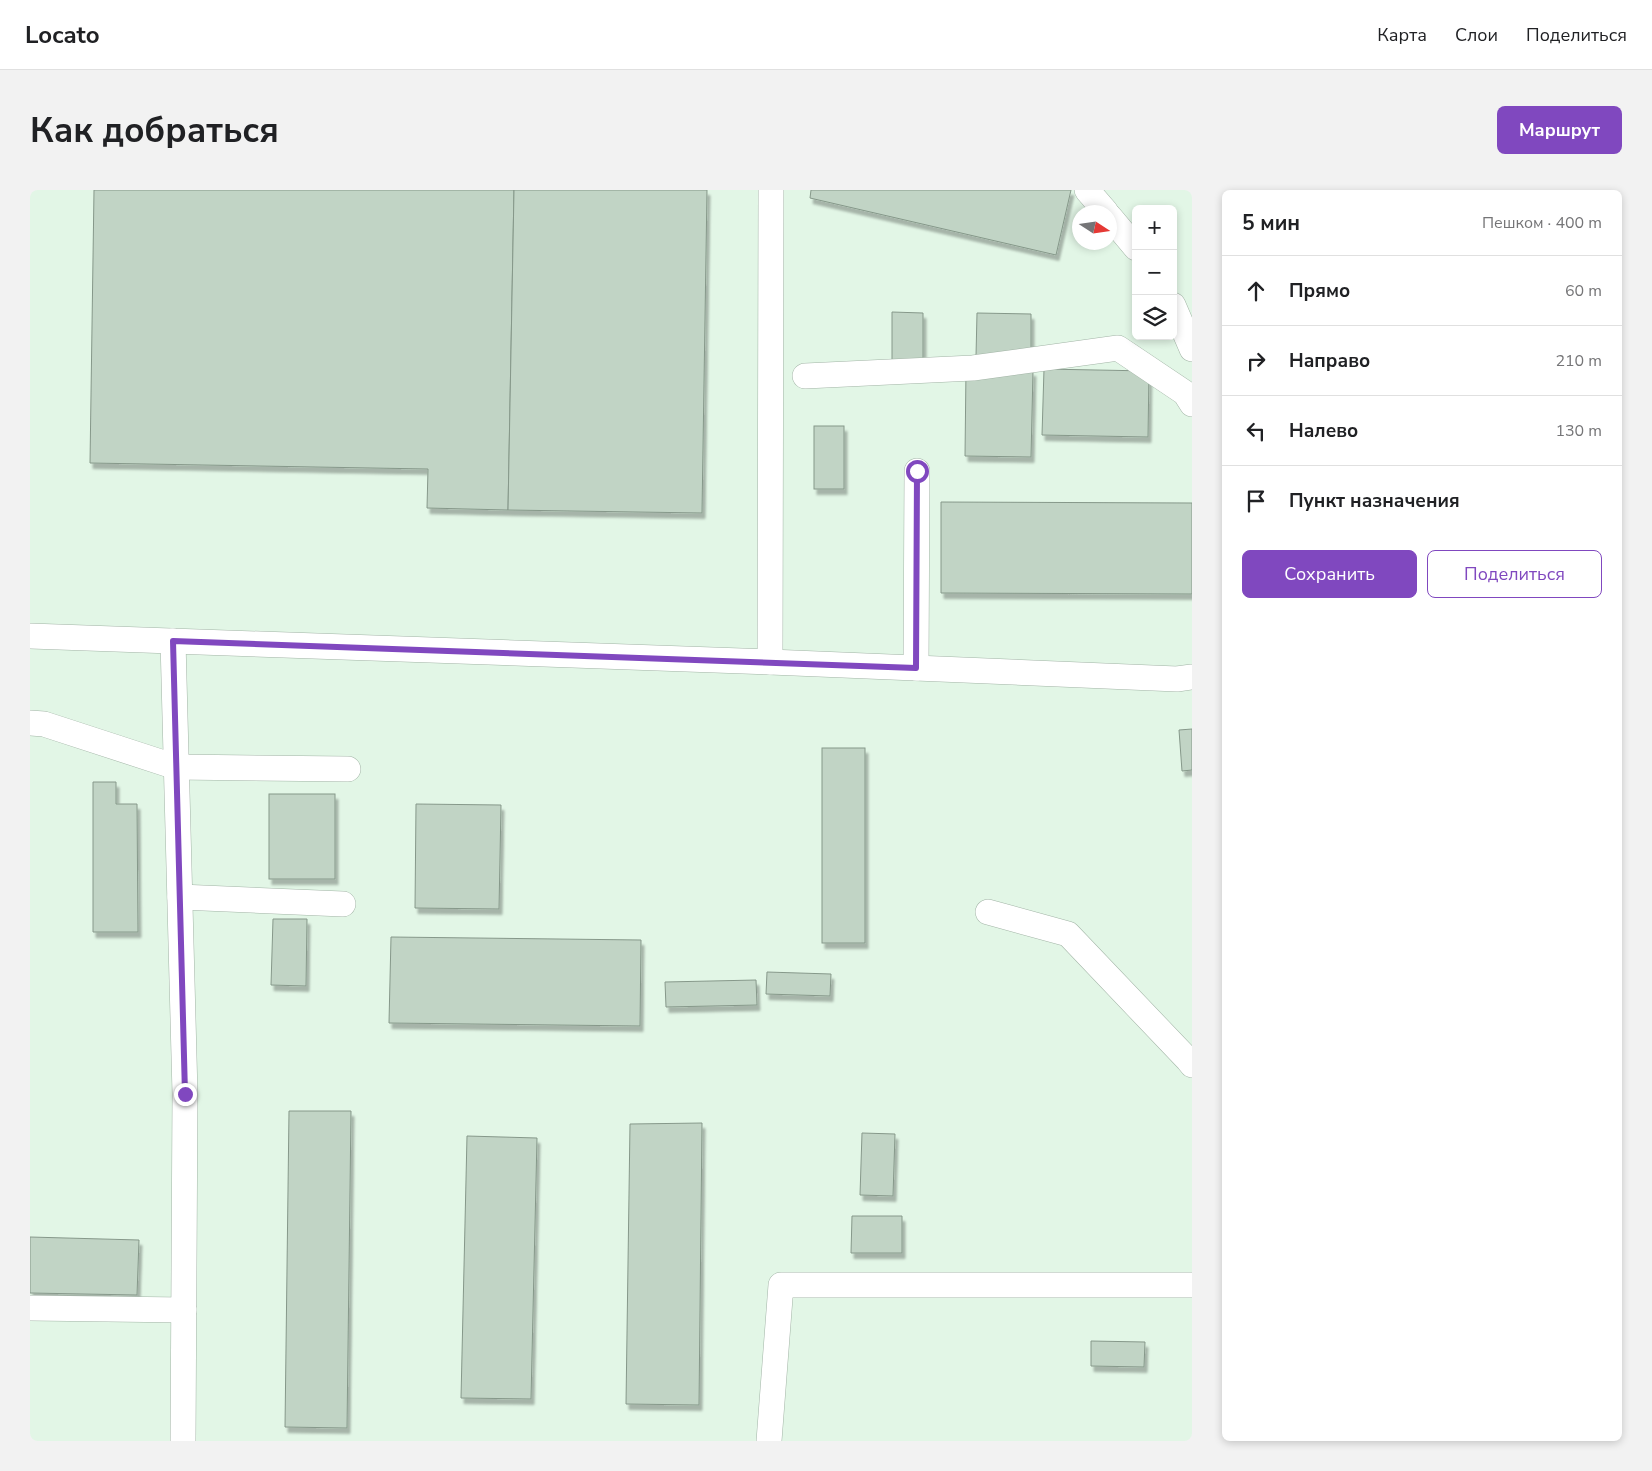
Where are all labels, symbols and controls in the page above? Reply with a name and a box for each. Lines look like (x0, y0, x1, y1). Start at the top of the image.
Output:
text: Locato (25, 19, 100, 51)
text: Карта (1377, 23, 1427, 47)
text: Слои (1455, 23, 1498, 47)
text: Поделиться (1526, 23, 1627, 47)
button: Маршрут (1497, 106, 1622, 154)
text: Как добраться (30, 107, 279, 154)
north arrow (1072, 205, 1117, 250)
map controls (1132, 205, 1177, 340)
button: + (1132, 205, 1177, 250)
text: 5 мин (1242, 209, 1300, 237)
text: Пешком · 400 m (1482, 212, 1602, 234)
button: − (1132, 250, 1177, 295)
icon: ahead (1242, 277, 1270, 305)
text: Прямо (1289, 278, 1350, 304)
text: 60 m (1565, 280, 1602, 302)
button: layers (1132, 295, 1177, 340)
icon: right (1242, 347, 1270, 375)
text: Направо (1289, 348, 1370, 374)
text: 210 m (1555, 350, 1602, 372)
icon: left (1242, 417, 1270, 445)
text: Налево (1289, 418, 1358, 444)
text: 130 m (1555, 420, 1602, 442)
route start (906, 460, 929, 483)
icon: arrive (1242, 487, 1270, 515)
text: Пункт назначения (1289, 488, 1460, 514)
button: Сохранить (1242, 550, 1417, 598)
button: Поделиться (1427, 550, 1602, 598)
route end (174, 1083, 197, 1106)

